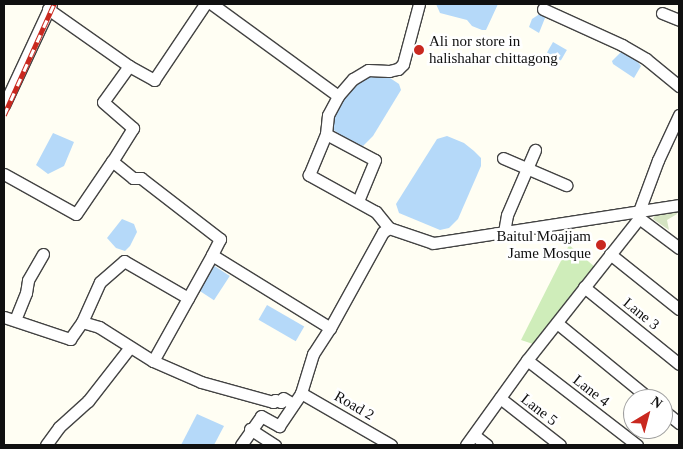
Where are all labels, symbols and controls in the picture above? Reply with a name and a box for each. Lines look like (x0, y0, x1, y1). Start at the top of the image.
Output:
place label: Ali nor store in halishahar chittagong (429, 32, 583, 67)
marker: Ali nor store in halishahar chittagong (413, 44, 425, 56)
place label: Baitul Moajjam Jame Mosque (485, 227, 591, 262)
marker: Baitul Moajjam Jame Mosque (595, 239, 607, 251)
street label: Lane 3 (617, 292, 665, 336)
street label: Lane 4 (567, 370, 615, 412)
street label: Road 2 (328, 386, 380, 426)
street label: Lane 5 (515, 389, 563, 431)
north arrow (623, 389, 673, 439)
text: N (648, 393, 665, 411)

